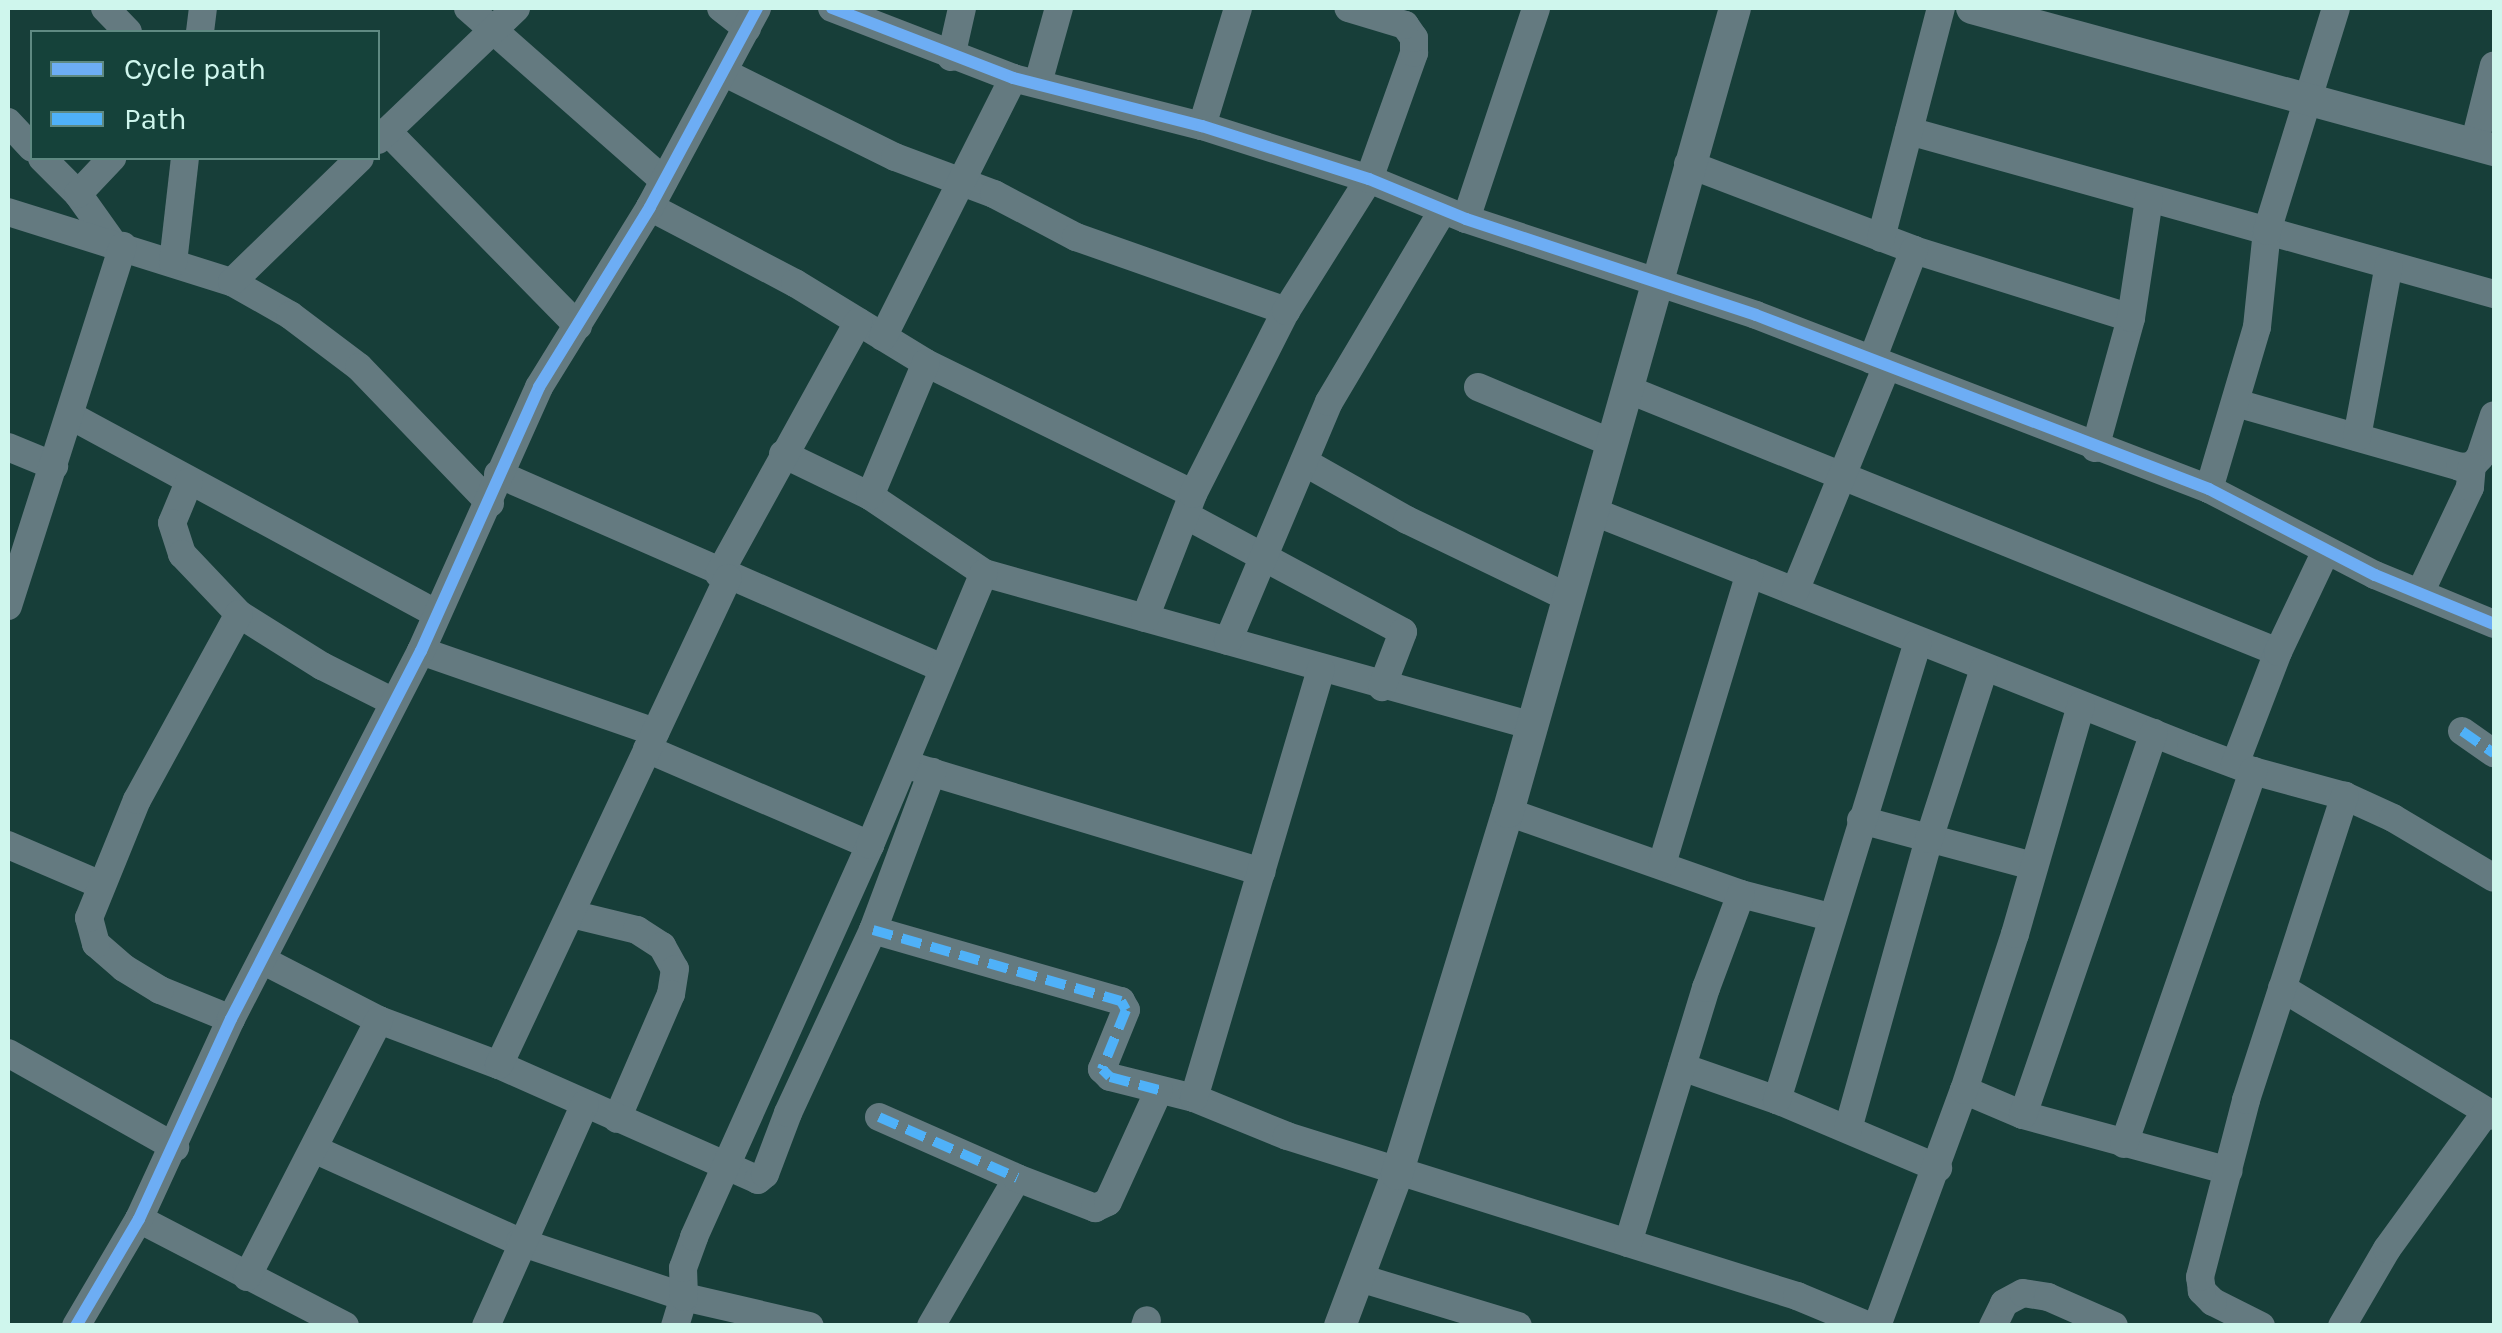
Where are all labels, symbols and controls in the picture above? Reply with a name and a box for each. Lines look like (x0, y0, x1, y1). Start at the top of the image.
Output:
legend (30, 30, 380, 160)
text: Cycle path (124, 51, 266, 87)
text: Path (124, 101, 187, 137)

